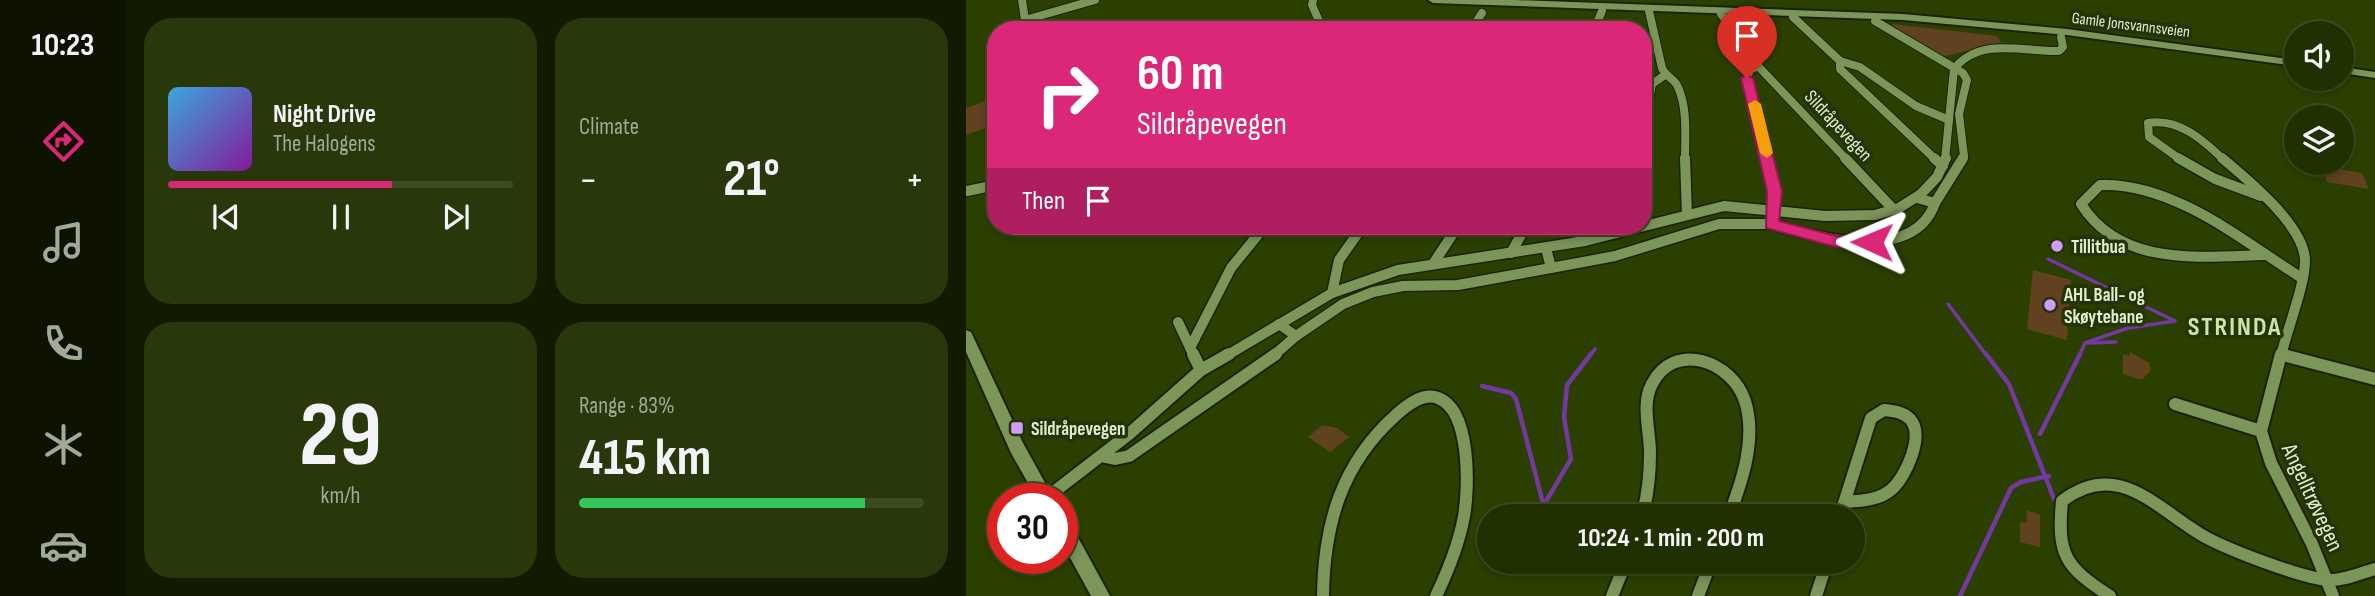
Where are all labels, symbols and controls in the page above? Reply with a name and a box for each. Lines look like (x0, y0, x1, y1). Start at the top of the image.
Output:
pin (1717, 6, 1777, 78)
street label: Gamle Jonsvannsveien (2071, 9, 2191, 42)
icon: arrive (1728, 17, 1766, 55)
map controls (2284, 21, 2354, 175)
button: sound (2284, 21, 2354, 91)
text: 10:23 (32, 26, 94, 65)
text: 60 m (1137, 45, 1224, 104)
icon: right (1022, 49, 1113, 140)
street label: Sildråpevegen (1799, 86, 1877, 166)
text: Night Drive (273, 99, 376, 130)
text: Sildråpevegen (1137, 105, 1287, 144)
button: layers (2284, 105, 2354, 175)
text: Climate (579, 113, 639, 141)
icon: directions (39, 117, 88, 166)
text: The Halogens (273, 130, 376, 158)
text: 21° (723, 148, 780, 211)
text: − (579, 158, 598, 203)
text: + (905, 158, 924, 203)
icon: arrive (1079, 182, 1117, 220)
text: Then (1022, 186, 1065, 217)
icon: previous (207, 198, 245, 236)
icon: pause (322, 198, 360, 236)
icon: next (437, 198, 475, 236)
position arrow (1835, 205, 1909, 279)
icon: music (39, 218, 88, 267)
place label: Tillitbua (2071, 236, 2126, 259)
marker: Tillitbua (2049, 238, 2065, 254)
place label: AHL Ball- og Skøytebane (2063, 284, 2145, 329)
marker: AHL Ball- og Skøytebane (2042, 297, 2058, 313)
district label: STRINDA (2188, 312, 2282, 343)
icon: phone (39, 319, 88, 368)
text: 29 (299, 382, 382, 491)
text: Range · 83% (579, 392, 675, 420)
place label: Sildråpevegen (1031, 418, 1126, 441)
icon: climate (39, 420, 88, 469)
marker: Sildråpevegen (1009, 420, 1025, 436)
text: 415 km (579, 427, 711, 490)
street label: Angelltrøvegen (2275, 438, 2349, 556)
text: km/h (321, 482, 360, 510)
speed limit sign: 30 (987, 483, 1078, 574)
icon: car (39, 521, 88, 570)
text: 10:24 · 1 min · 200 m (1578, 523, 1764, 554)

